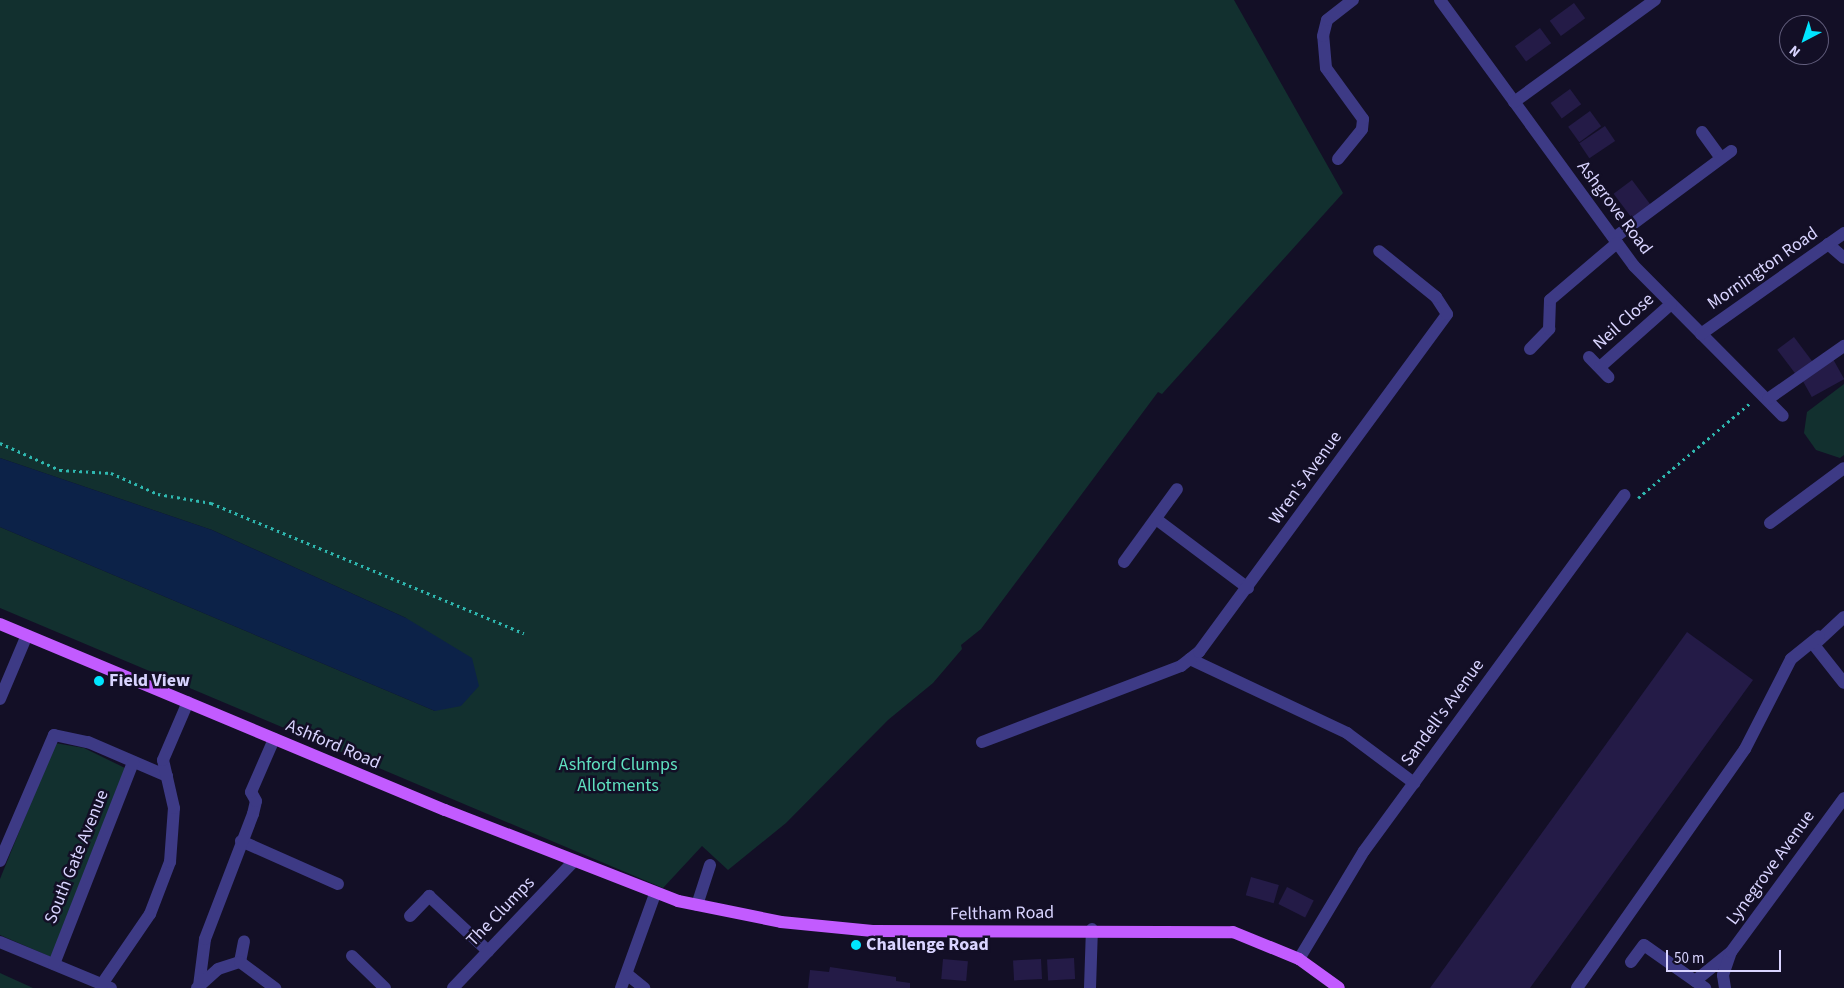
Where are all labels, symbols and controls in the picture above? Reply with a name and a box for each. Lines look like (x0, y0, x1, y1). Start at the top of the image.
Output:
north arrow (1779, 15, 1829, 65)
text: N (1785, 40, 1805, 61)
street label: Ashgrove Road (1572, 157, 1656, 259)
street label: Mornington Road (1704, 223, 1822, 315)
street label: Neil Close (1589, 289, 1659, 355)
street label: Wren's Avenue (1265, 427, 1347, 529)
street label: Sandell's Avenue (1397, 655, 1489, 771)
place label: Field View (109, 670, 190, 692)
marker: Field View (93, 675, 105, 687)
street label: Ashford Road (282, 715, 384, 775)
park label: Ashford Clumps Allotments (558, 755, 678, 798)
street label: South Gate Avenue (40, 787, 114, 927)
street label: Lynegrove Avenue (1722, 807, 1820, 929)
street label: The Clumps (462, 872, 540, 952)
street label: Feltham Road (950, 902, 1054, 926)
place label: Challenge Road (866, 934, 989, 956)
marker: Challenge Road (850, 939, 862, 951)
scale bar (1669, 940, 1784, 972)
text: 50 m (1674, 948, 1704, 969)

